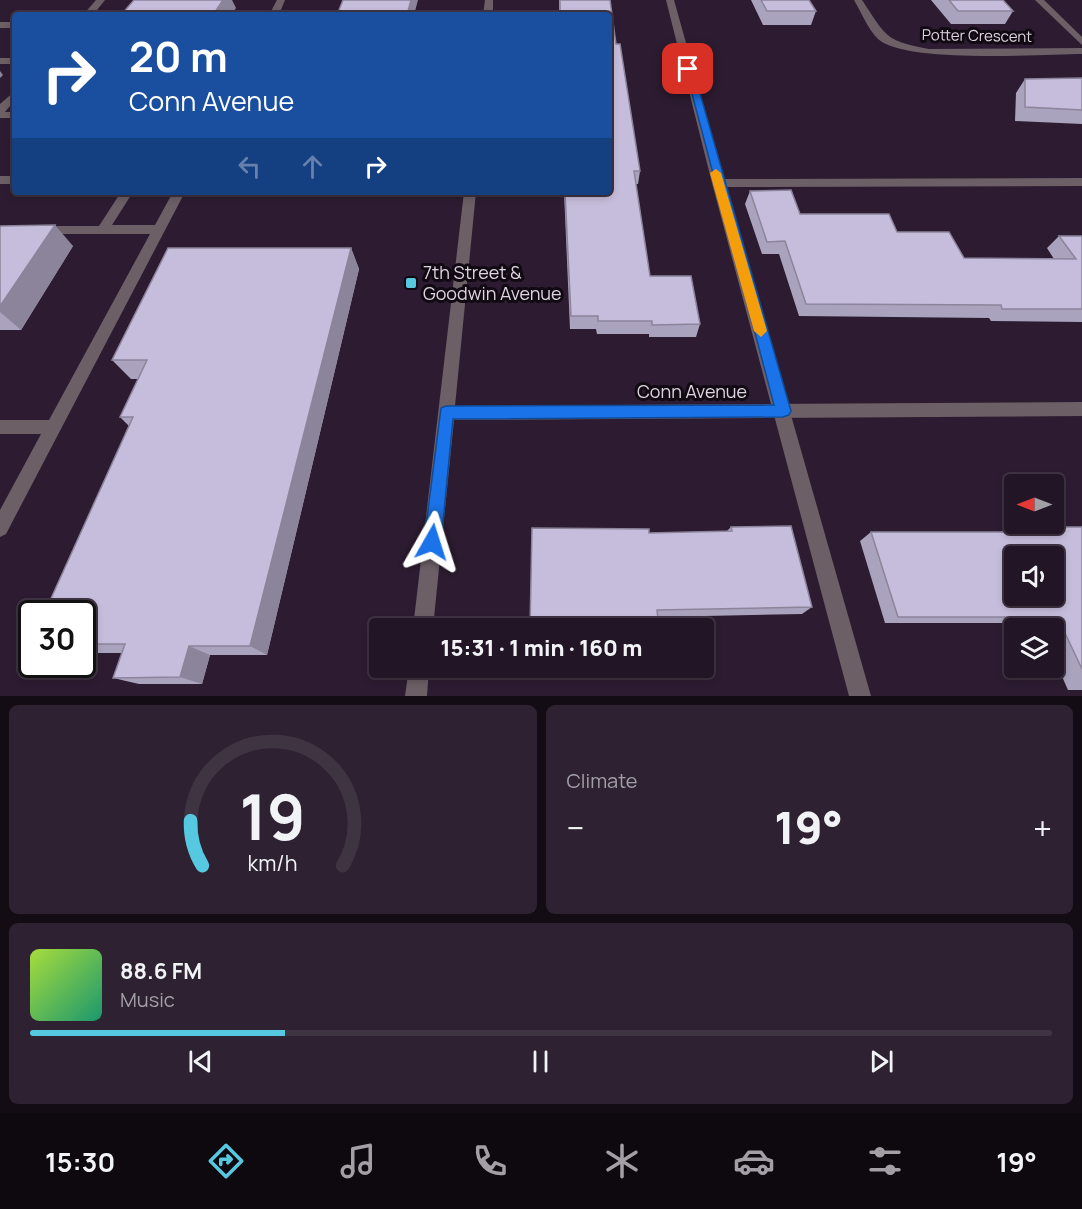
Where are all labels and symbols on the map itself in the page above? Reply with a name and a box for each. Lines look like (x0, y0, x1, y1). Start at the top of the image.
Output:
street label: Potter Crescent (922, 24, 1032, 47)
pin (662, 43, 713, 94)
place label: 7th Street & Goodwin Avenue (423, 260, 562, 305)
marker: 7th Street & Goodwin Avenue (404, 276, 418, 290)
street label: Conn Avenue (637, 379, 747, 403)
north arrow (1004, 474, 1064, 534)
position arrow (400, 510, 464, 574)
speed limit sign: 30 (18, 600, 96, 678)

